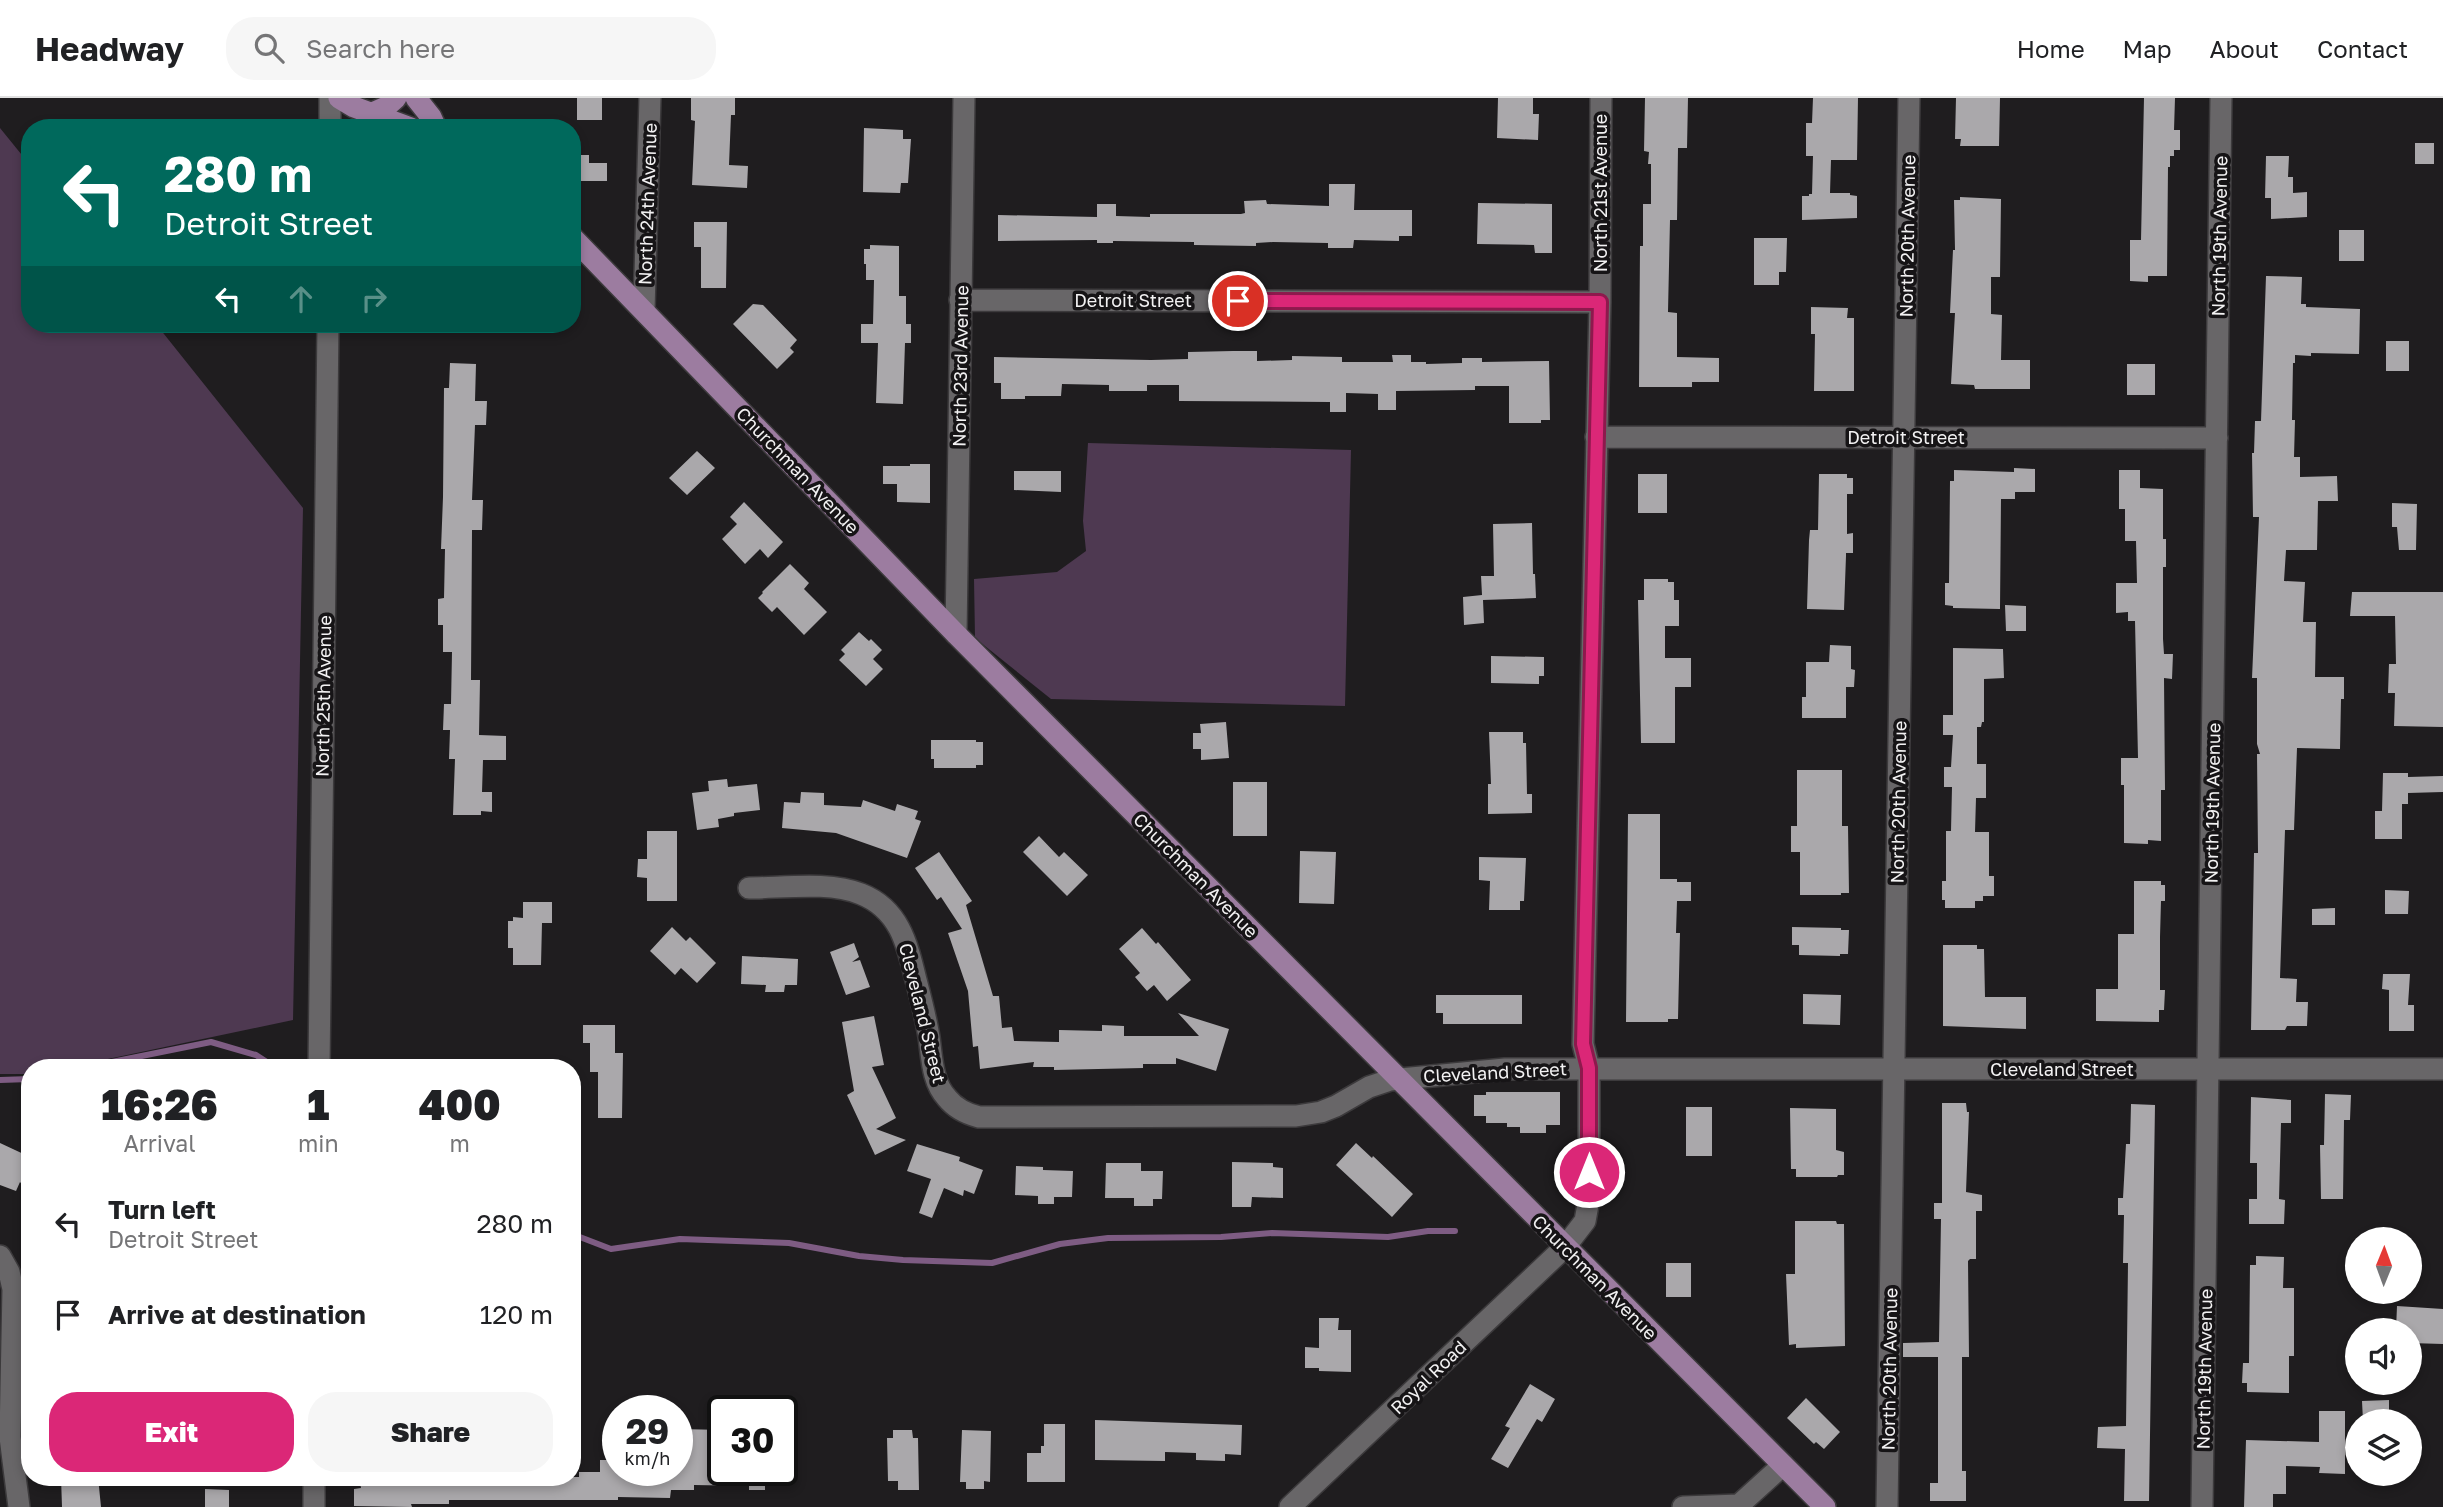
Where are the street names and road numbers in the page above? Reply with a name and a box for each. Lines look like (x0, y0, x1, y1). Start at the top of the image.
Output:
street label: North 21st Avenue (1589, 114, 1611, 272)
street label: North 24th Avenue (633, 122, 661, 286)
street label: North 20th Avenue (1895, 155, 1919, 317)
street label: North 19th Avenue (2207, 156, 2231, 316)
street label: North 23rd Avenue (948, 285, 972, 447)
street label: Detroit Street (1074, 289, 1192, 311)
street label: Churchman Avenue (732, 402, 864, 538)
street label: Detroit Street (1847, 426, 1965, 448)
street label: North 25th Avenue (311, 615, 335, 777)
street label: North 20th Avenue (1886, 721, 1910, 883)
street label: North 19th Avenue (2200, 723, 2224, 883)
street label: Churchman Avenue (1129, 808, 1263, 942)
street label: Cleveland Street (895, 941, 951, 1085)
street label: Cleveland Street (1423, 1057, 1567, 1087)
street label: Cleveland Street (1990, 1058, 2134, 1080)
street label: Churchman Avenue (1528, 1210, 1662, 1344)
street label: North 20th Avenue (1877, 1288, 1901, 1450)
street label: North 19th Avenue (2192, 1289, 2216, 1449)
street label: Royal Road (1386, 1336, 1470, 1418)

